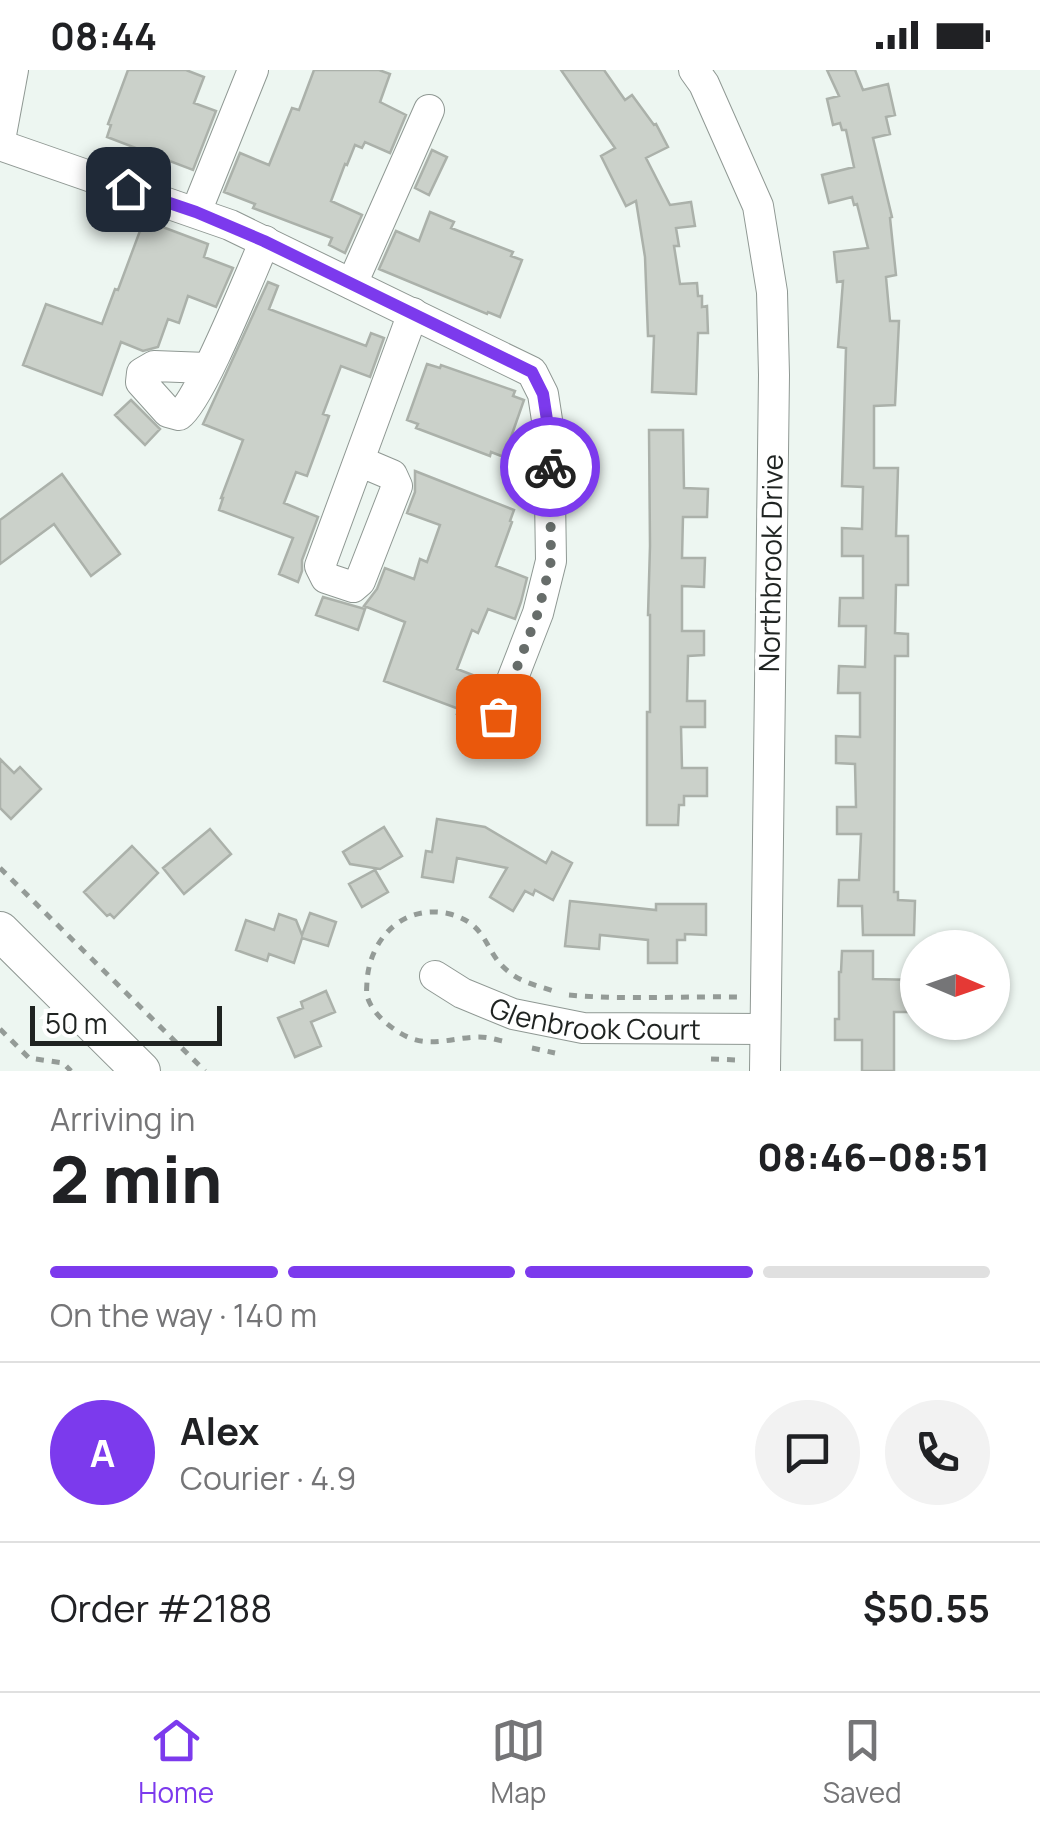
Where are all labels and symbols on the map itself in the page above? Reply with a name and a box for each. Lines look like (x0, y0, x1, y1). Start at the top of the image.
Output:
pin (86, 147, 171, 232)
courier (500, 417, 600, 517)
street label: Northbrook Drive (749, 454, 791, 672)
pin (456, 674, 541, 759)
north arrow (900, 930, 1010, 1040)
street label: Glenbrook Court (484, 988, 701, 1048)
scale bar (30, 1001, 222, 1046)

